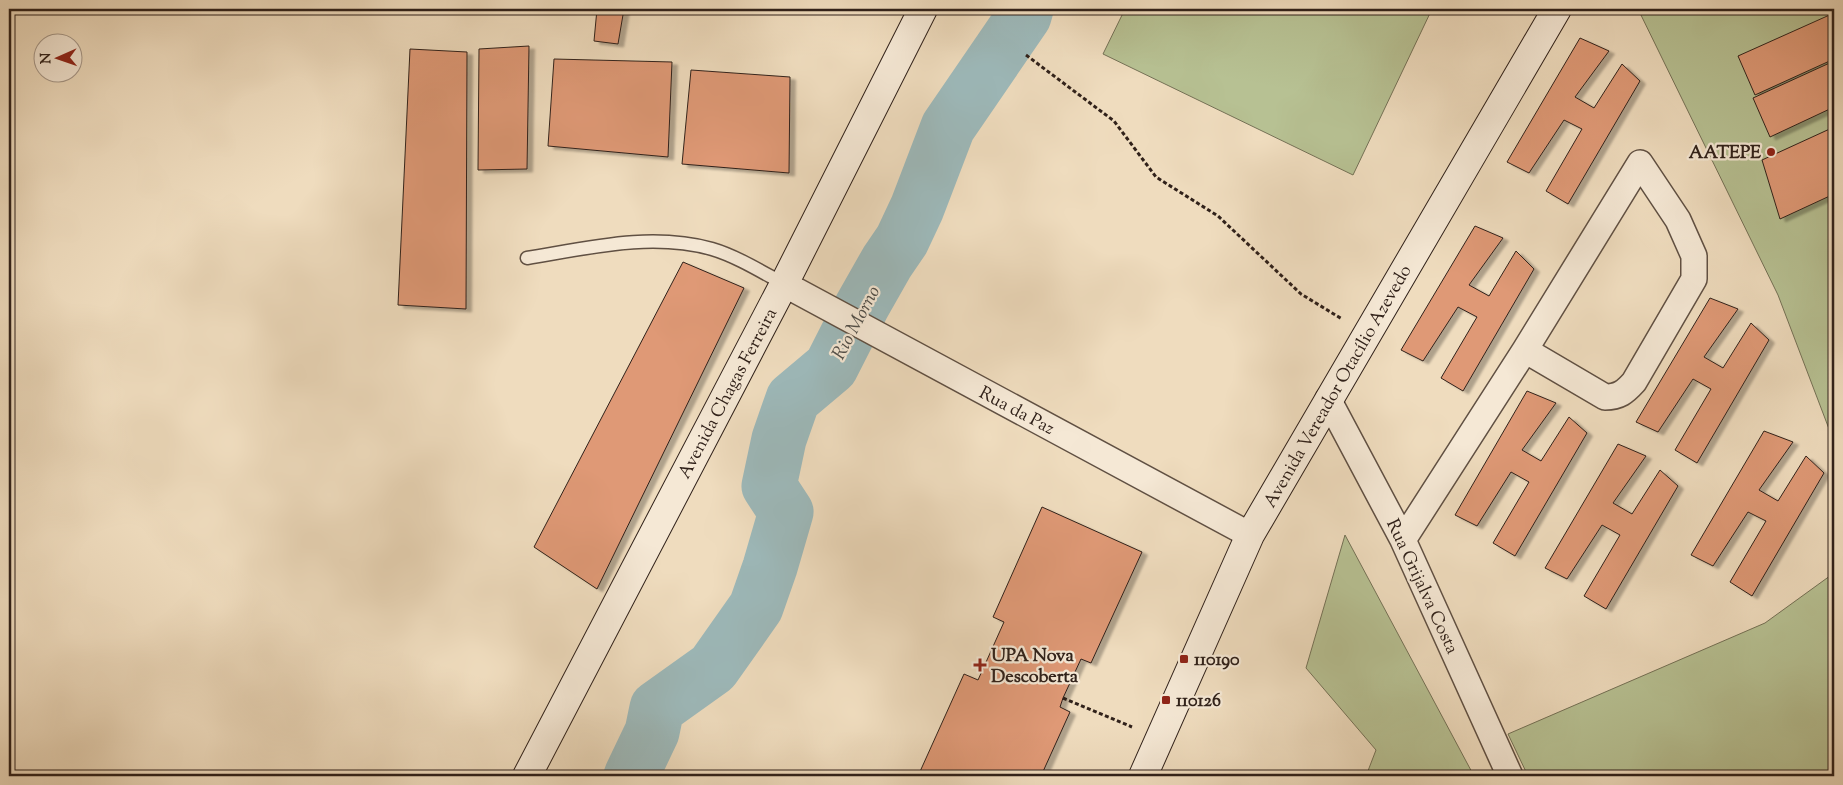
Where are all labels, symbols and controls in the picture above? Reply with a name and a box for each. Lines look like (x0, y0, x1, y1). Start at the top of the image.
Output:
north arrow (32, 32, 82, 82)
text: N (37, 52, 57, 64)
place label: AATEPE (1689, 141, 1761, 167)
marker: AATEPE (1765, 146, 1777, 158)
street label: Avenida Vereador Otacílio Azevedo (1258, 261, 1419, 513)
water label: Rio Morno (826, 281, 888, 365)
street label: Avenida Chagas Ferreira (673, 304, 785, 484)
street label: Rua da Paz (974, 381, 1059, 443)
street label: Rua Grijalva Costa (1378, 515, 1464, 659)
place label: UPA Nova Descoberta (991, 644, 1079, 691)
place label: 110190 (1194, 648, 1240, 674)
marker: 110190 (1178, 653, 1190, 665)
marker: UPA Nova Descoberta (973, 658, 987, 672)
place label: 110126 (1176, 689, 1221, 715)
marker: 110126 (1160, 694, 1172, 706)

